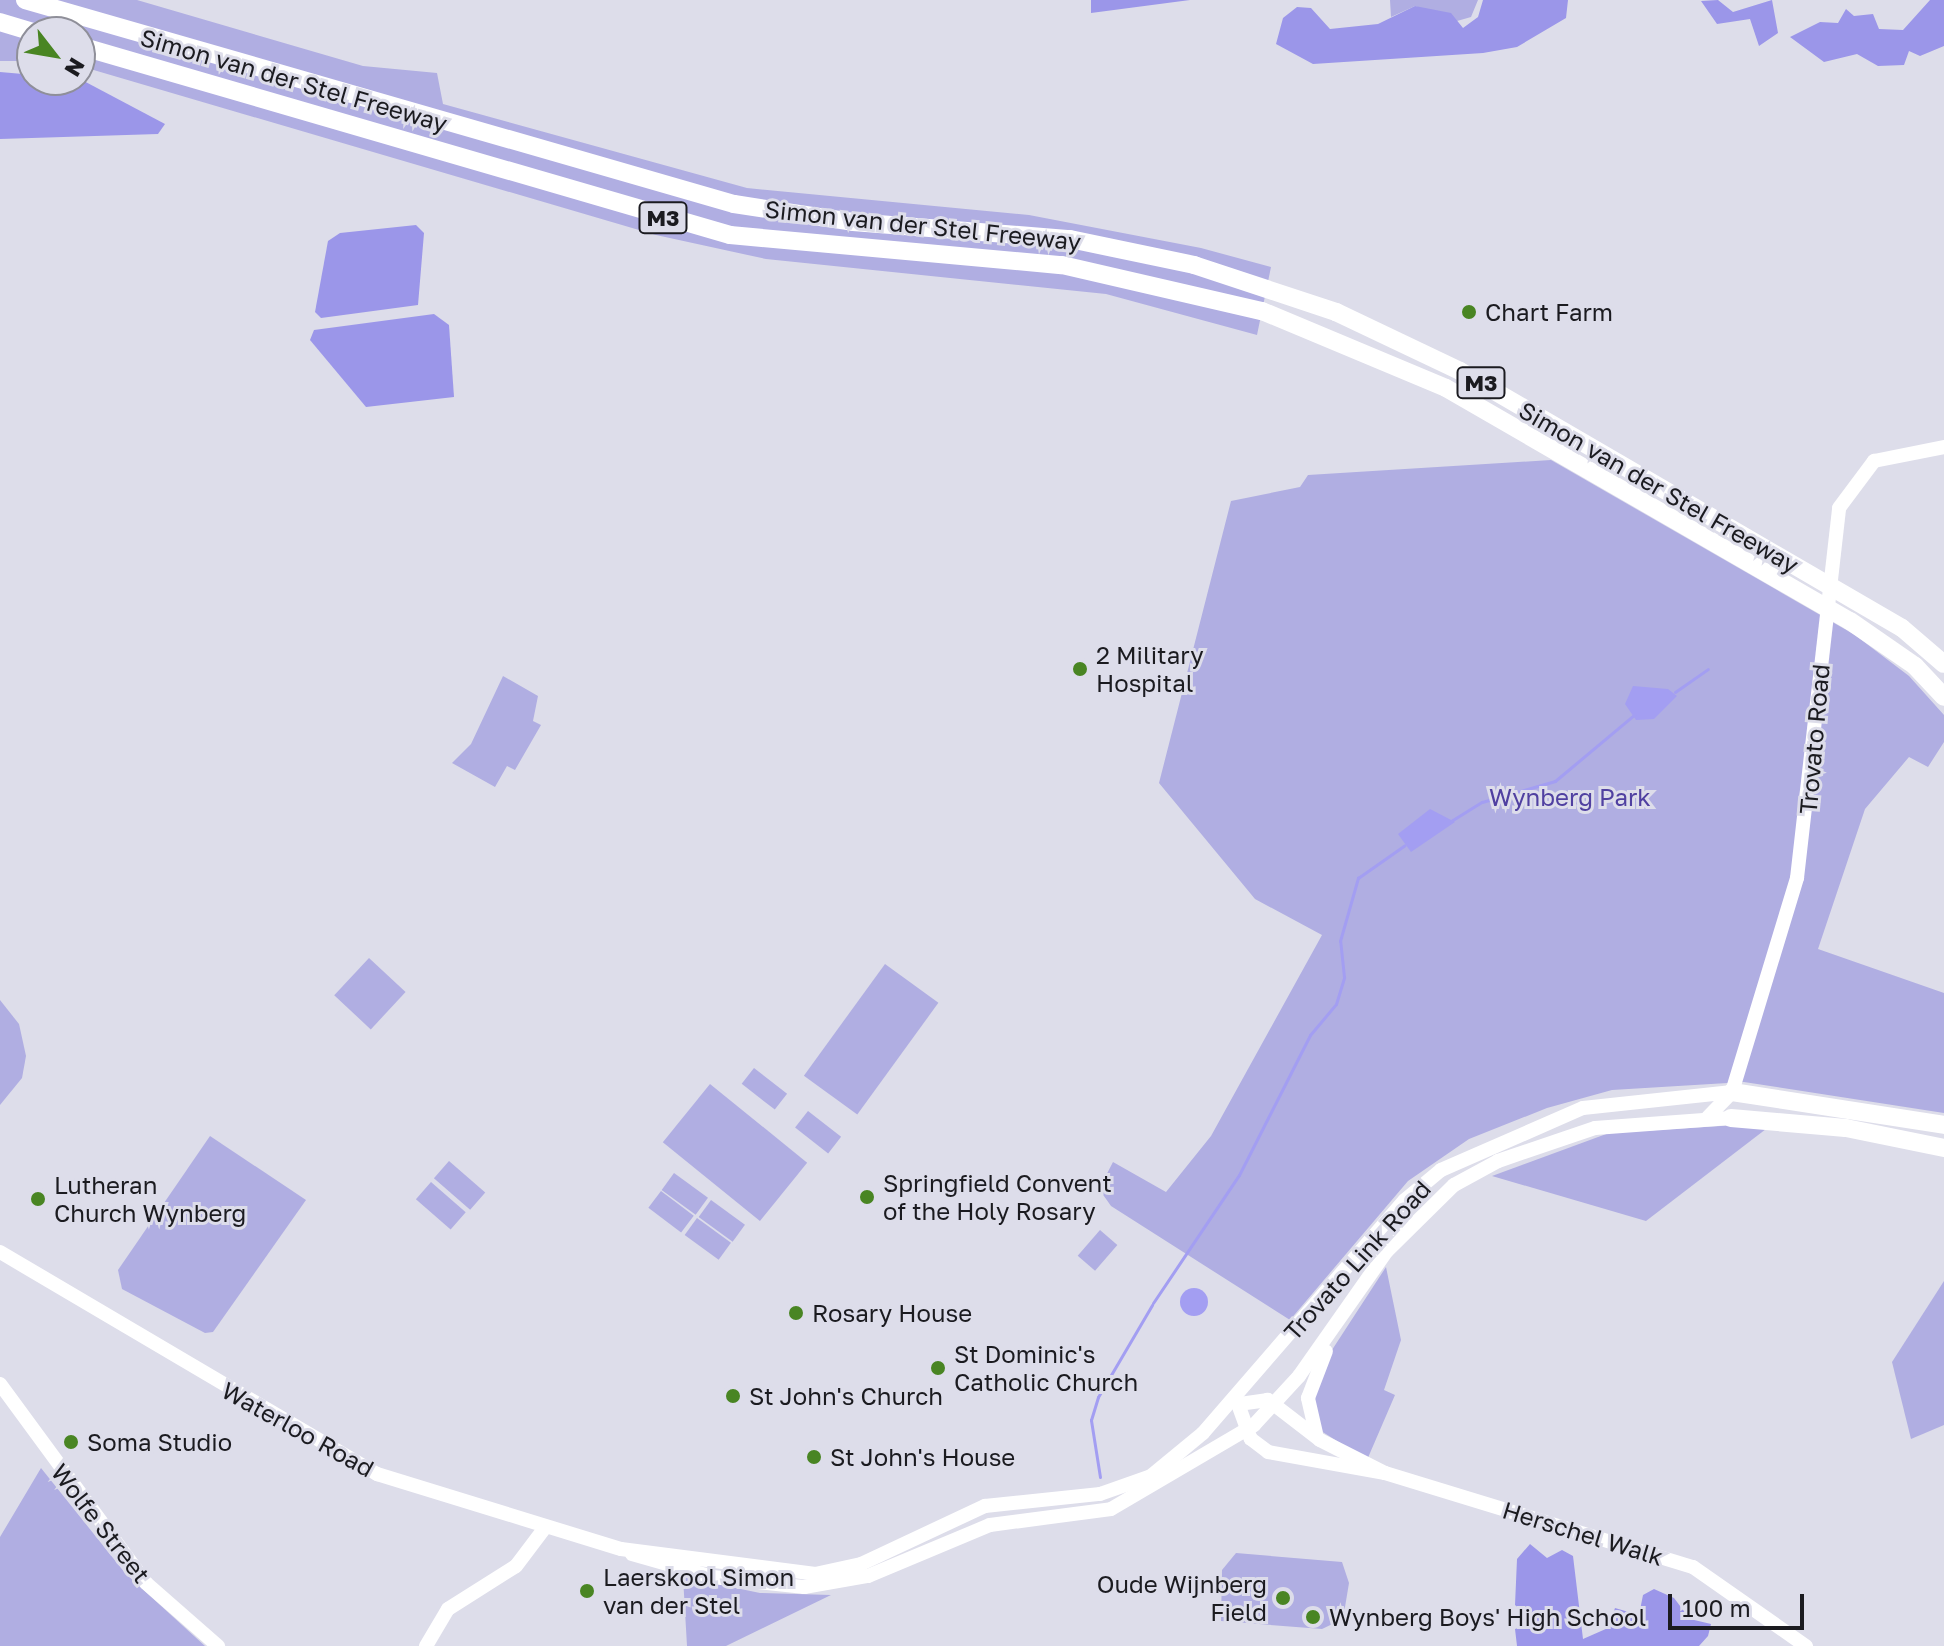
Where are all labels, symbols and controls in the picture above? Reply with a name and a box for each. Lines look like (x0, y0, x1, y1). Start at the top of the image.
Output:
north arrow (16, 16, 96, 96)
street label: Simon van der Stel Freeway (137, 22, 451, 138)
text: N (59, 53, 91, 82)
street label: Simon van der Stel Freeway (763, 194, 1083, 256)
road number: M3 (637, 200, 689, 236)
place label: Chart Farm (1485, 298, 1613, 326)
marker: Chart Farm (1460, 303, 1478, 321)
road number: M3 (1455, 365, 1507, 401)
street label: Simon van der Stel Freeway (1514, 395, 1804, 579)
place label: 2 Military Hospital (1096, 641, 1204, 697)
marker: 2 Military Hospital (1071, 660, 1089, 678)
street label: Trovato Road (1793, 663, 1835, 815)
park label: Wynberg Park (1489, 783, 1651, 811)
place label: Springfield Convent of the Holy Rosary (883, 1169, 1112, 1225)
place label: Lutheran Church Wynberg (54, 1171, 246, 1227)
street label: Trovato Link Road (1278, 1174, 1436, 1346)
marker: Springfield Convent of the Holy Rosary (858, 1188, 876, 1206)
marker: Lutheran Church Wynberg (29, 1190, 47, 1208)
place label: Rosary House (812, 1299, 972, 1327)
marker: Rosary House (787, 1304, 805, 1322)
place label: St Dominic's Catholic Church (954, 1340, 1138, 1396)
marker: St Dominic's Catholic Church (929, 1359, 947, 1377)
street label: Waterloo Road (217, 1375, 379, 1483)
place label: St John's Church (749, 1382, 943, 1410)
marker: St John's Church (724, 1387, 742, 1405)
place label: Soma Studio (87, 1428, 232, 1456)
marker: Soma Studio (62, 1433, 80, 1451)
place label: St John's House (830, 1443, 1015, 1471)
marker: St John's House (805, 1448, 823, 1466)
street label: Wolfe Street (46, 1458, 156, 1588)
street label: Herschel Walk (1499, 1495, 1667, 1571)
place label: Laerskool Simon van der Stel (603, 1563, 794, 1619)
place label: Oude Wijnberg Field (1097, 1570, 1267, 1626)
scale bar (1672, 1578, 1808, 1628)
marker: Laerskool Simon van der Stel (578, 1582, 596, 1600)
marker: Oude Wijnberg Field (1274, 1589, 1292, 1607)
text: 100 m (1682, 1593, 1751, 1622)
place label: Wynberg Boys' High School (1329, 1603, 1646, 1631)
marker: Wynberg Boys' High School (1304, 1608, 1322, 1626)

